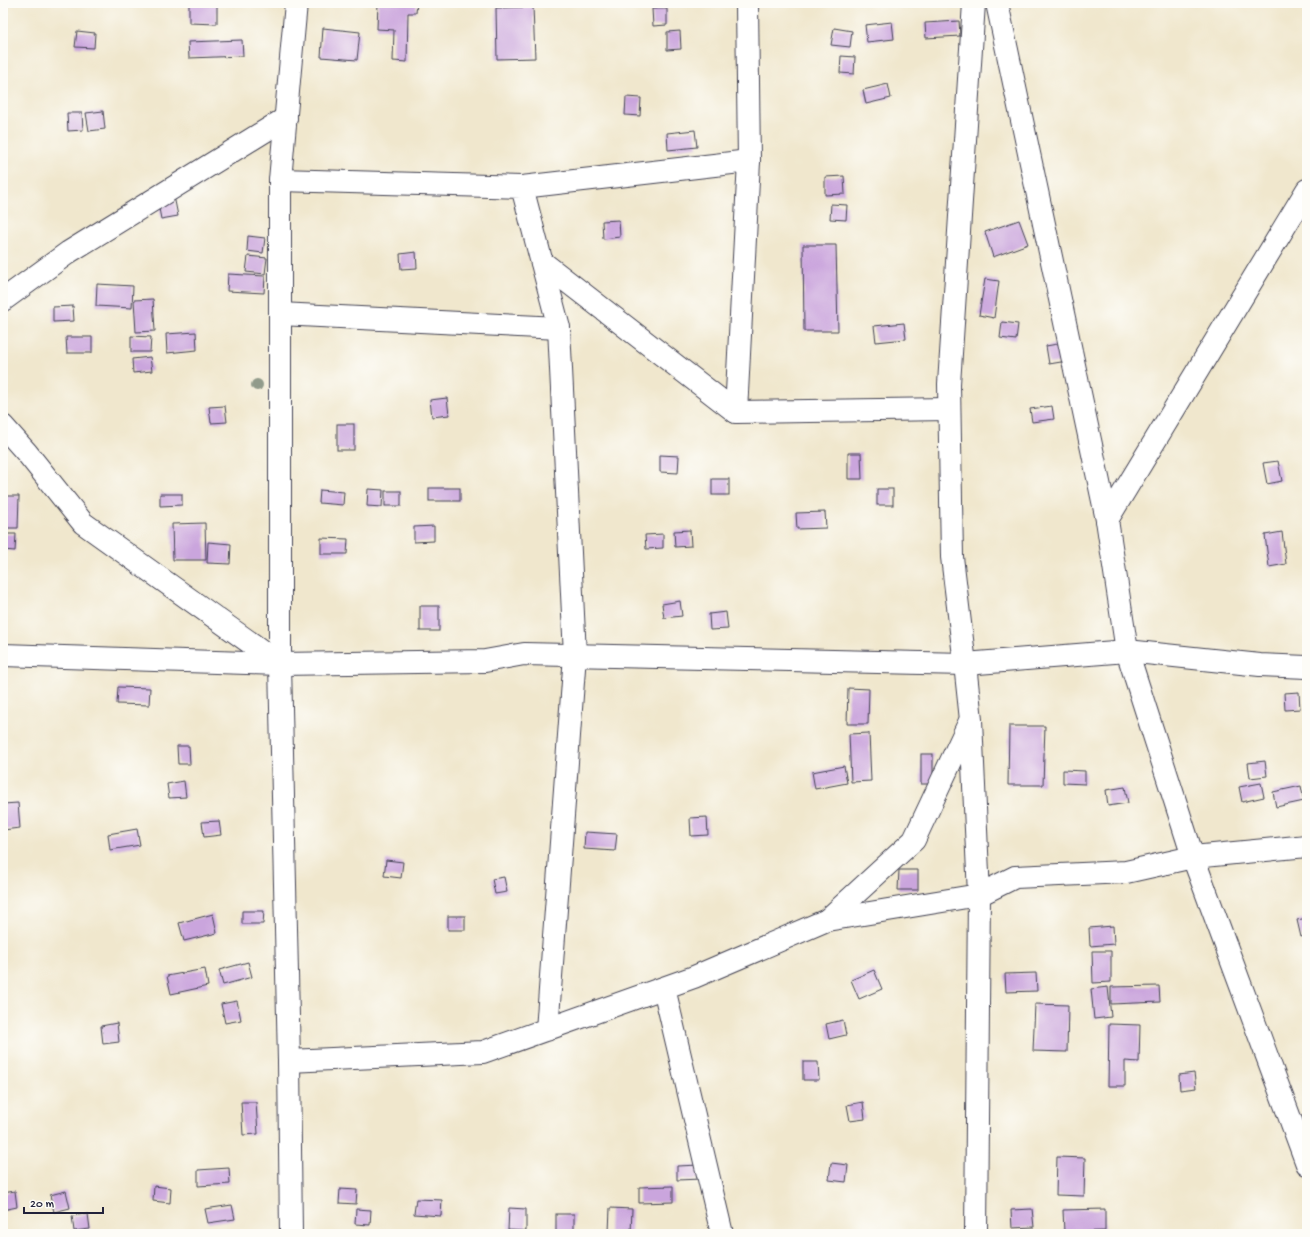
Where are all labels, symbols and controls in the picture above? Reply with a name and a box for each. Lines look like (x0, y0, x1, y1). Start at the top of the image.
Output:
scale bar (24, 1189, 103, 1215)
text: 20 m (30, 1198, 55, 1212)

